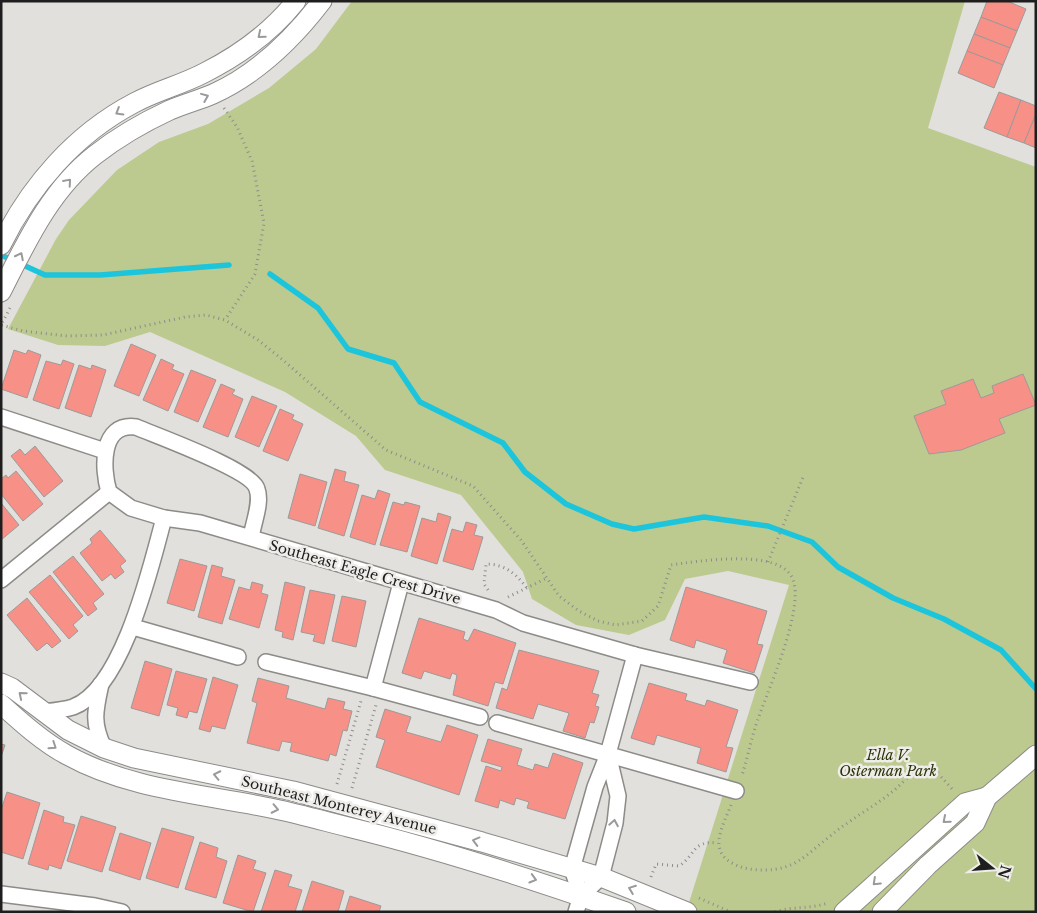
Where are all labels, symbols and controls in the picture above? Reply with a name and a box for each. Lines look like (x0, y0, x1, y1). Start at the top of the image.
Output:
one-way arrow (258, 30, 267, 38)
one-way arrow (200, 93, 208, 103)
one-way arrow (115, 106, 124, 116)
one-way arrow (62, 178, 71, 187)
one-way arrow (13, 252, 24, 261)
street label: Southeast Eagle Crest Drive (267, 536, 463, 608)
one-way arrow (18, 692, 27, 701)
one-way arrow (47, 740, 57, 749)
park label: Ella V. Osterman Park (839, 746, 937, 780)
one-way arrow (213, 770, 222, 781)
street label: Southeast Monterey Avenue (240, 772, 438, 838)
one-way arrow (270, 803, 279, 814)
one-way arrow (942, 815, 951, 824)
one-way arrow (609, 818, 619, 827)
one-way arrow (473, 836, 481, 846)
north arrow (967, 843, 1017, 893)
text: N (994, 863, 1015, 881)
one-way arrow (528, 874, 536, 884)
one-way arrow (873, 876, 882, 885)
one-way arrow (628, 885, 636, 895)

